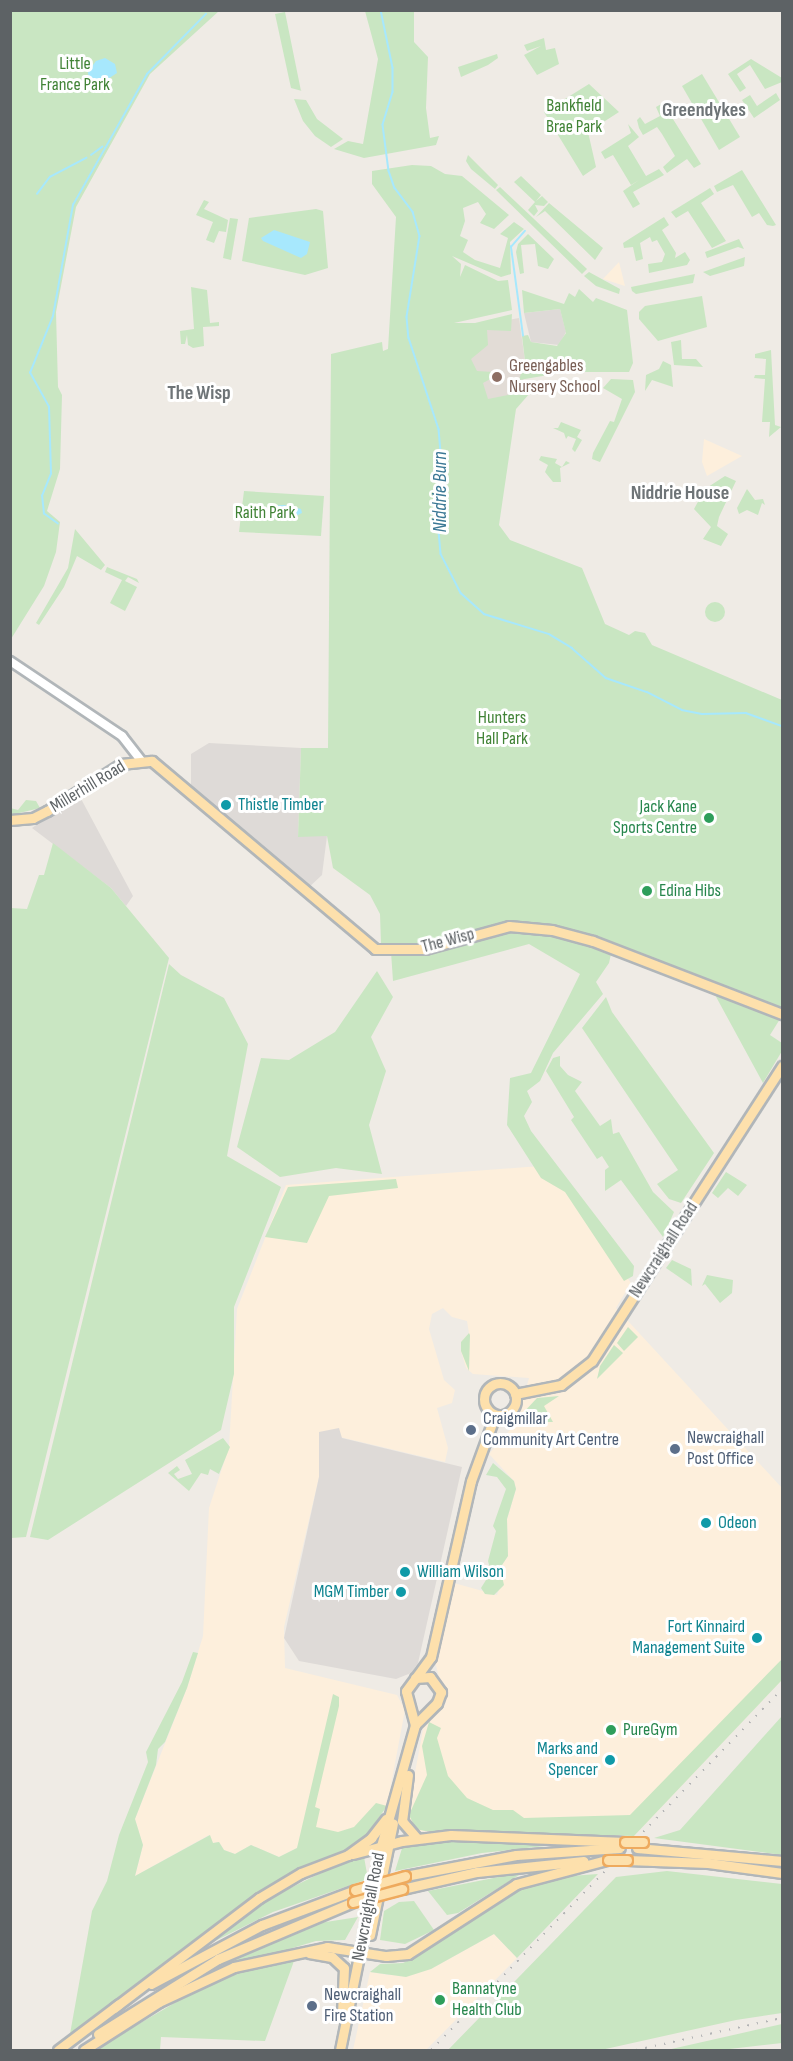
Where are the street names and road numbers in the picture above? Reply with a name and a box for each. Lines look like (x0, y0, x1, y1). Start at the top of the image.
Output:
street label: Millerhill Road (47, 756, 129, 818)
street label: The Wisp (419, 924, 477, 958)
street label: Newcraighall Road (625, 1198, 703, 1302)
street label: Newcraighall Road (348, 1851, 390, 1963)

